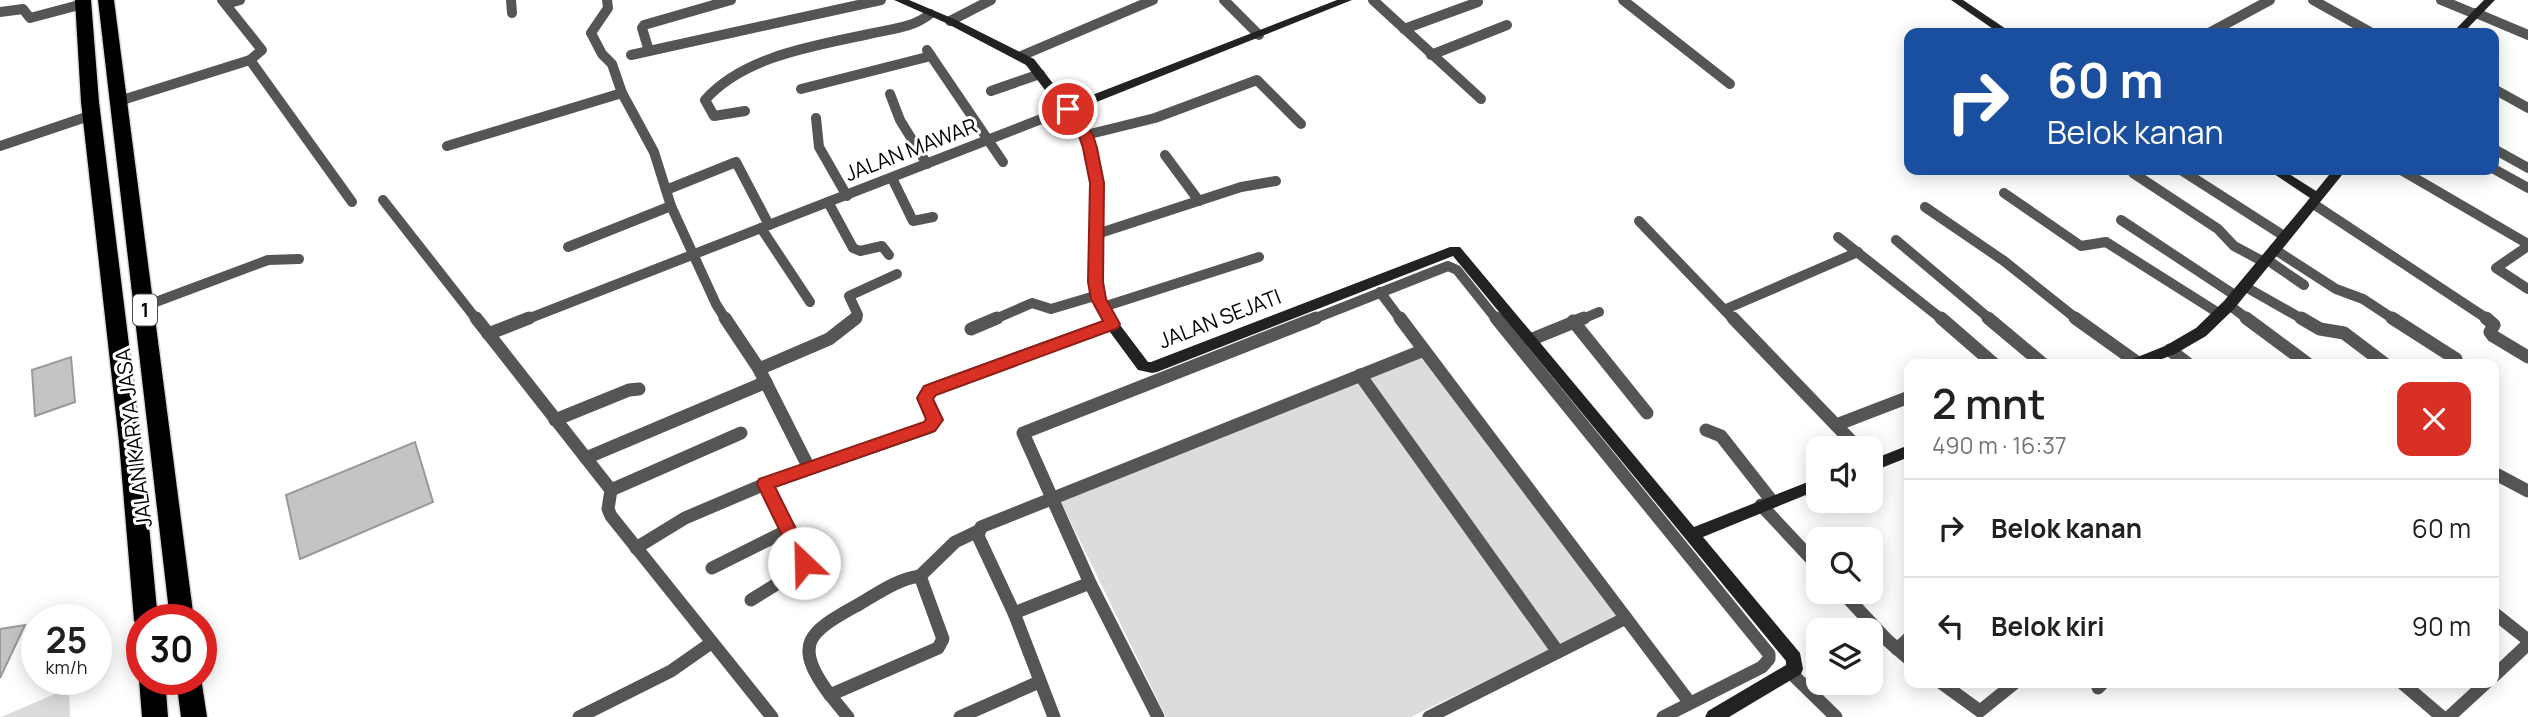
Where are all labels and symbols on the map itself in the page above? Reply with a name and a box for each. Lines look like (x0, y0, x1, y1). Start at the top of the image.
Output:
pin (1038, 79, 1098, 139)
street label: JALAN MAWAR (841, 111, 981, 187)
street label: JALAN SEJATI (1154, 282, 1285, 354)
road number: 1 (133, 294, 157, 326)
street label: JALAN KARYA JASA (108, 347, 158, 529)
position arrow (767, 526, 841, 600)
speed limit sign: 30 (126, 604, 217, 695)

